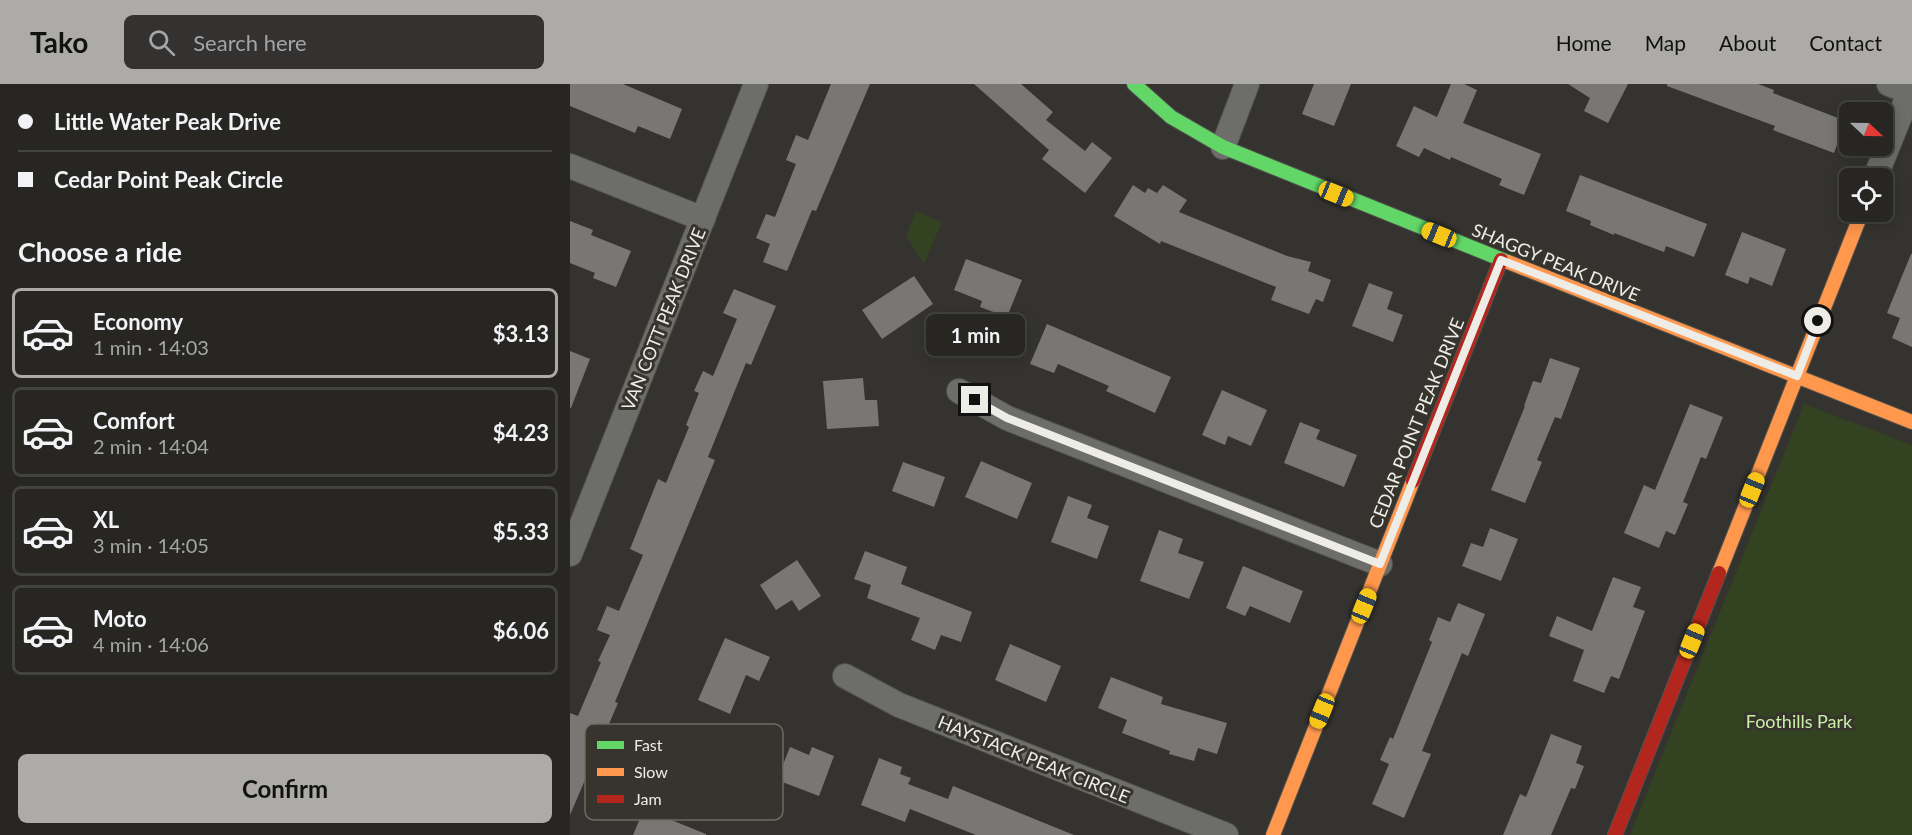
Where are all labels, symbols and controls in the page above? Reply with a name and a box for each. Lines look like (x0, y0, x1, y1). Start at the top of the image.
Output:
search box (124, 15, 544, 69)
text: Tako (30, 25, 88, 59)
icon: search (145, 26, 178, 59)
text: Search here (193, 29, 307, 56)
text: Home (1556, 30, 1612, 55)
text: Map (1645, 30, 1686, 55)
text: About (1719, 30, 1776, 55)
text: Contact (1809, 30, 1882, 55)
north arrow (1839, 102, 1893, 156)
map controls (1839, 102, 1893, 222)
text: Little Water Peak Drive (54, 108, 281, 135)
text: Cedar Point Peak Circle (54, 166, 283, 193)
button: locate (1839, 168, 1893, 222)
car (1316, 179, 1356, 209)
street label: SHAGGY PEAK DRIVE (1469, 218, 1643, 306)
car (1419, 220, 1459, 250)
street label: VAN COTT PEAK DRIVE (616, 224, 710, 414)
text: Choose a ride (18, 235, 182, 268)
icon: car (21, 306, 75, 360)
route start (1804, 307, 1831, 334)
text: Economy (93, 308, 183, 335)
callout: 1 min (926, 313, 1024, 355)
street label: CEDAR POINT PEAK DRIVE (1364, 315, 1468, 531)
text: $3.13 (493, 320, 549, 347)
text: 1 min (951, 323, 1000, 347)
text: 1 min · 14:03 (93, 335, 209, 359)
route end (961, 386, 988, 413)
icon: car (21, 405, 75, 459)
text: Comfort (93, 407, 175, 434)
text: $4.23 (493, 419, 549, 446)
text: 2 min · 14:04 (93, 434, 209, 458)
car (1737, 470, 1767, 510)
icon: car (21, 504, 75, 558)
text: XL (93, 506, 119, 533)
text: $5.33 (493, 518, 549, 545)
text: 3 min · 14:05 (93, 533, 209, 557)
car (1349, 586, 1379, 626)
icon: car (21, 603, 75, 657)
text: Moto (93, 605, 147, 632)
text: $6.06 (493, 617, 549, 644)
car (1677, 621, 1707, 661)
text: 4 min · 14:06 (93, 632, 209, 656)
car (1307, 691, 1337, 731)
street label: HAYSTACK PEAK CIRCLE (935, 710, 1133, 808)
park label: Foothills Park (1746, 710, 1853, 732)
legend (585, 724, 783, 820)
text: Fast (634, 735, 663, 754)
button: Confirm (18, 754, 552, 823)
text: Slow (634, 762, 668, 781)
text: Jam (634, 789, 662, 808)

